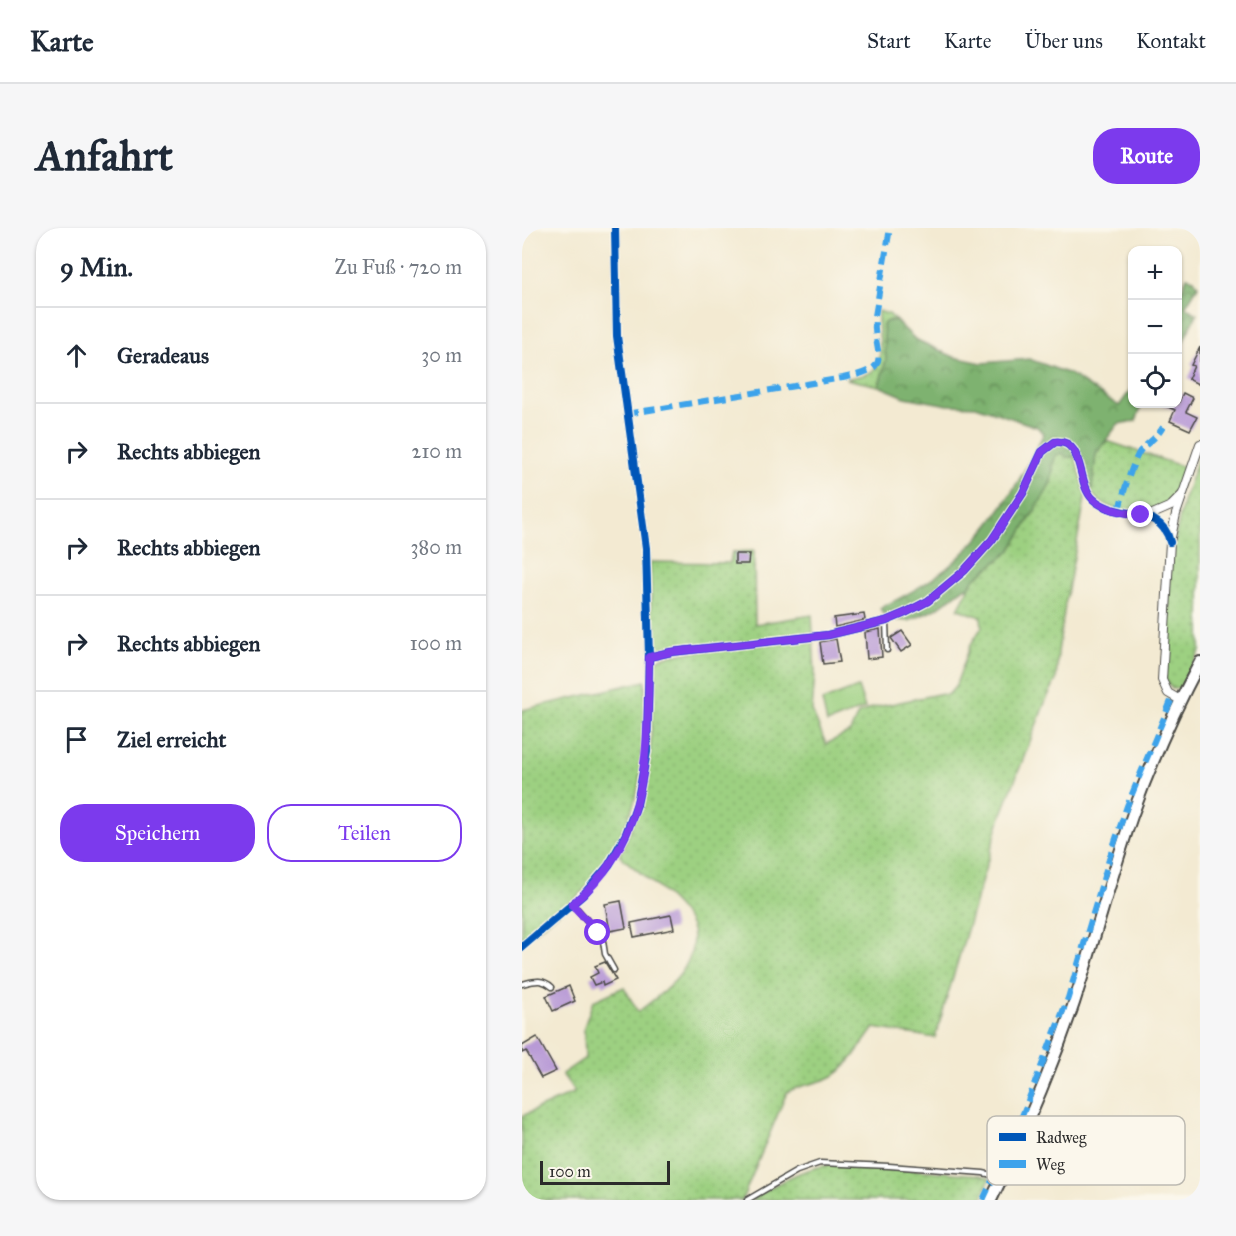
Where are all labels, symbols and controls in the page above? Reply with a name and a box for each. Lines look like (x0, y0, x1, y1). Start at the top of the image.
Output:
text: Karte (30, 24, 94, 59)
text: Start (867, 28, 911, 54)
text: Karte (944, 28, 992, 54)
text: Über uns (1025, 28, 1103, 54)
text: Kontakt (1136, 28, 1206, 54)
button: Route (1093, 128, 1200, 184)
text: Anfahrt (36, 130, 173, 182)
map controls (1128, 246, 1182, 408)
button: + (1128, 246, 1182, 300)
text: 9 Min. (60, 251, 133, 283)
text: Zu Fuß · 720 m (334, 255, 462, 279)
button: − (1128, 300, 1182, 354)
icon: ahead (60, 339, 93, 372)
text: Geradeaus (117, 342, 209, 369)
text: 30 m (421, 343, 462, 367)
button: locate (1128, 354, 1182, 408)
icon: right (60, 435, 93, 468)
text: Rechts abbiegen (117, 438, 260, 465)
text: 210 m (412, 439, 462, 463)
route end (1127, 501, 1153, 527)
icon: right (60, 531, 93, 564)
text: Rechts abbiegen (117, 534, 260, 561)
text: 380 m (411, 535, 462, 559)
icon: right (60, 627, 93, 660)
text: Rechts abbiegen (117, 630, 260, 657)
text: 100 m (410, 631, 462, 655)
icon: arrive (60, 723, 93, 756)
text: Ziel erreicht (117, 726, 226, 753)
button: Speichern (60, 804, 255, 862)
button: Teilen (267, 804, 462, 862)
route start (584, 919, 610, 945)
legend (987, 1116, 1185, 1185)
text: Radweg (1036, 1128, 1087, 1148)
text: Weg (1036, 1155, 1065, 1175)
scale bar (540, 1158, 670, 1186)
text: 100 m (549, 1162, 591, 1181)

